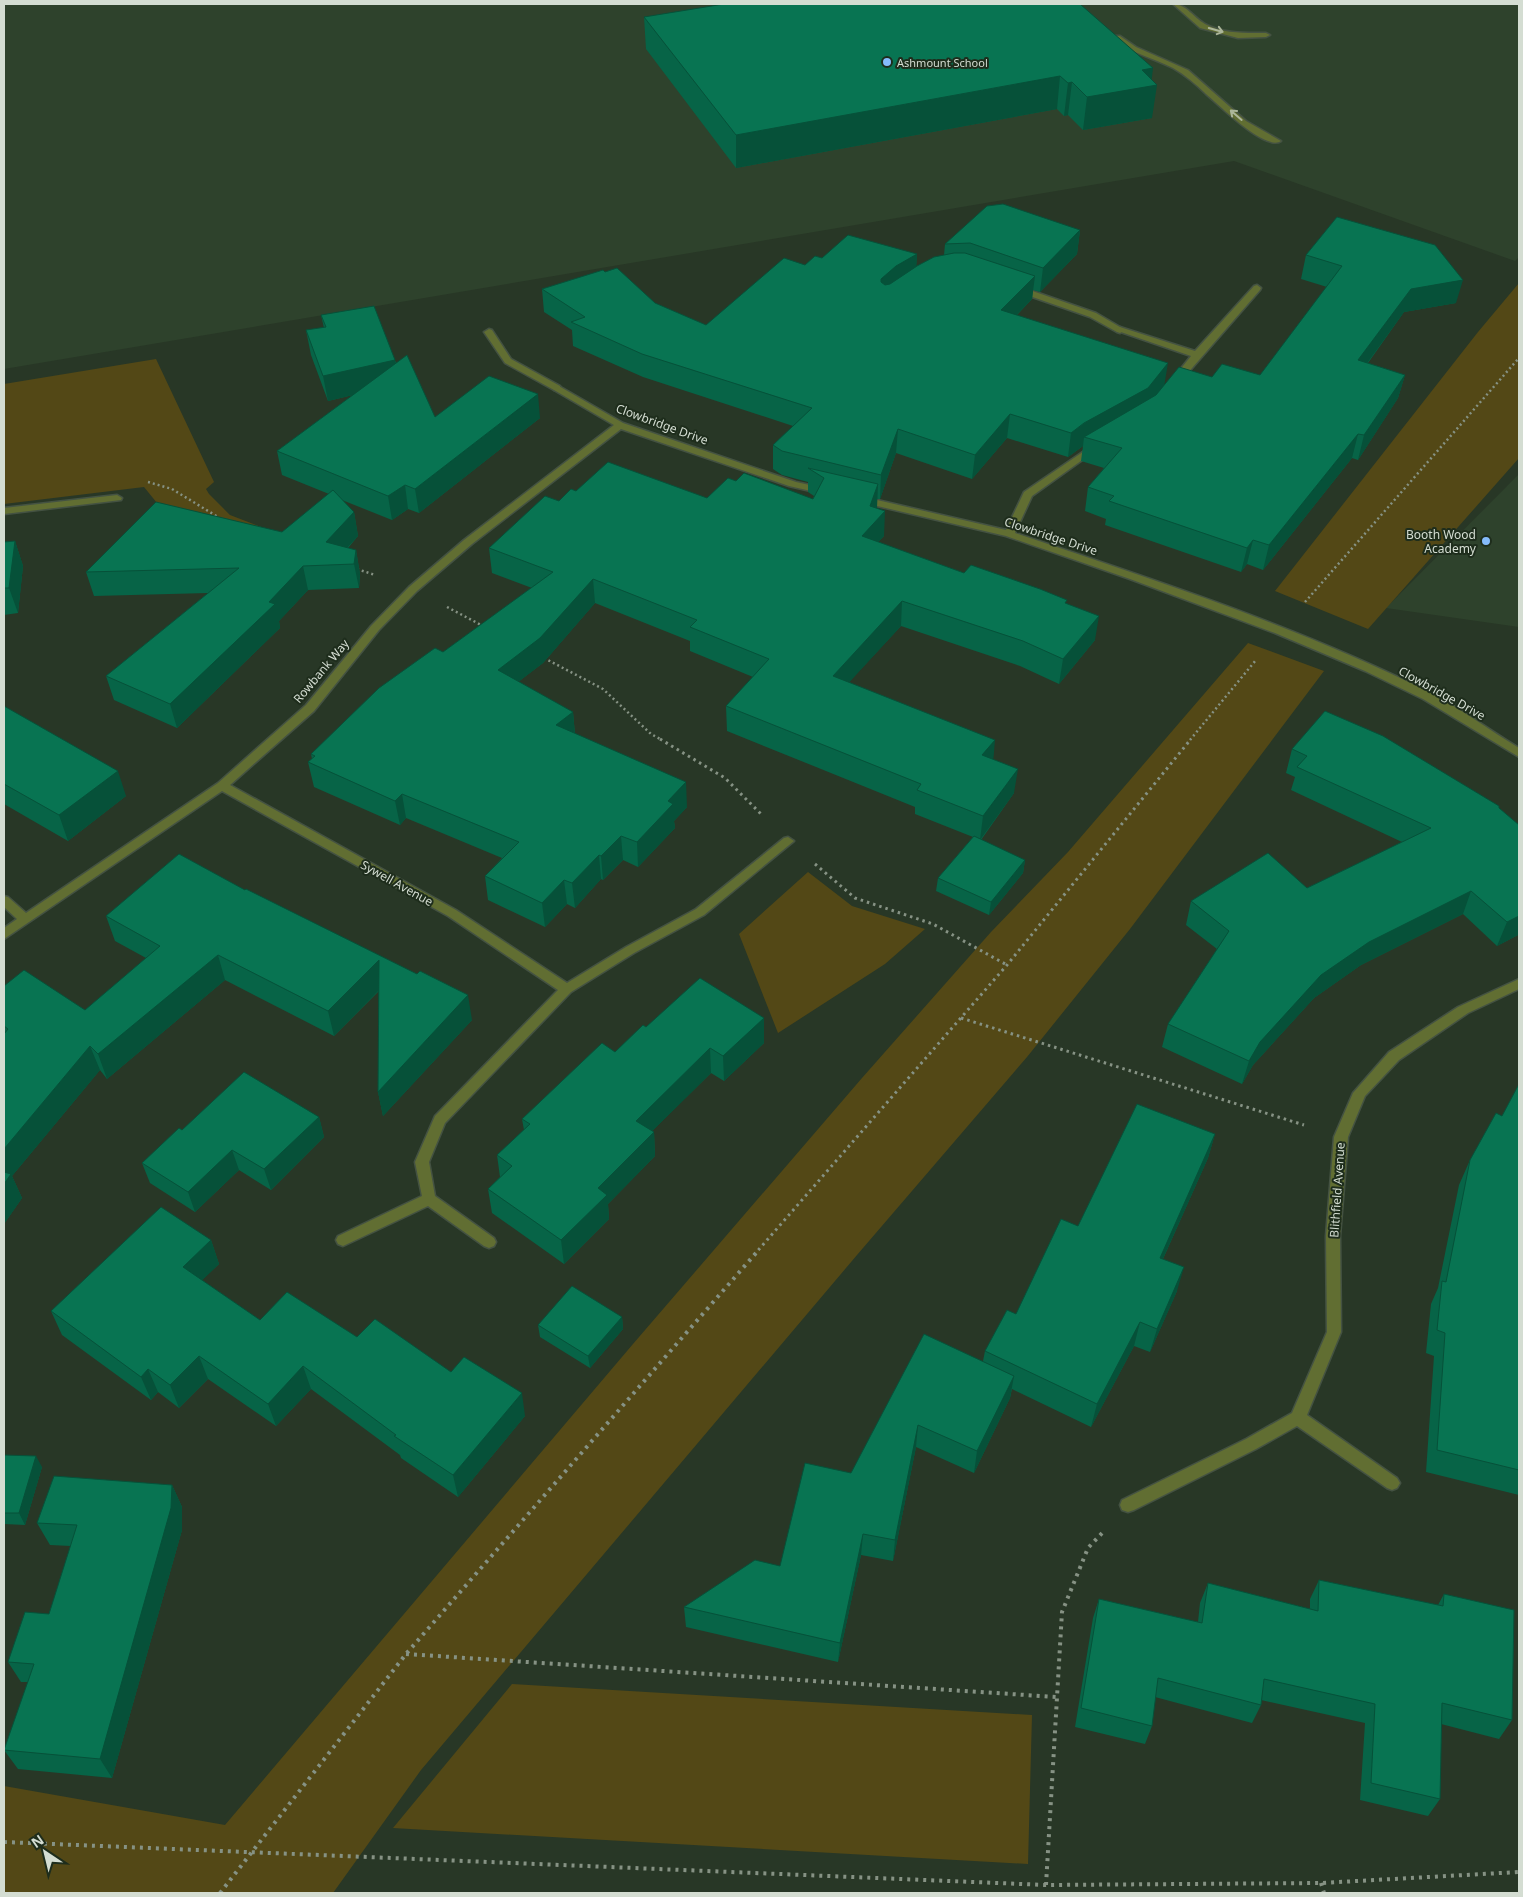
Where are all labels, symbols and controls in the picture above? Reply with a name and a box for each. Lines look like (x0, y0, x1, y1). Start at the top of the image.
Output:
one-way arrow (1208, 25, 1224, 35)
place label: Ashmount School (897, 55, 988, 70)
marker: Ashmount School (881, 56, 893, 68)
one-way arrow (1229, 109, 1242, 121)
street label: Clowbridge Drive (614, 399, 711, 449)
street label: Clowbridge Drive (1002, 513, 1100, 559)
place label: Booth Wood Academy (1406, 526, 1477, 557)
marker: Booth Wood Academy (1480, 535, 1492, 547)
street label: Rowbank Way (289, 635, 353, 707)
street label: Clowbridge Drive (1396, 662, 1489, 724)
street label: Sywell Avenue (358, 856, 436, 910)
street label: Blithfield Avenue (1325, 1142, 1349, 1238)
north arrow (20, 1827, 70, 1877)
text: N (27, 1830, 47, 1852)

